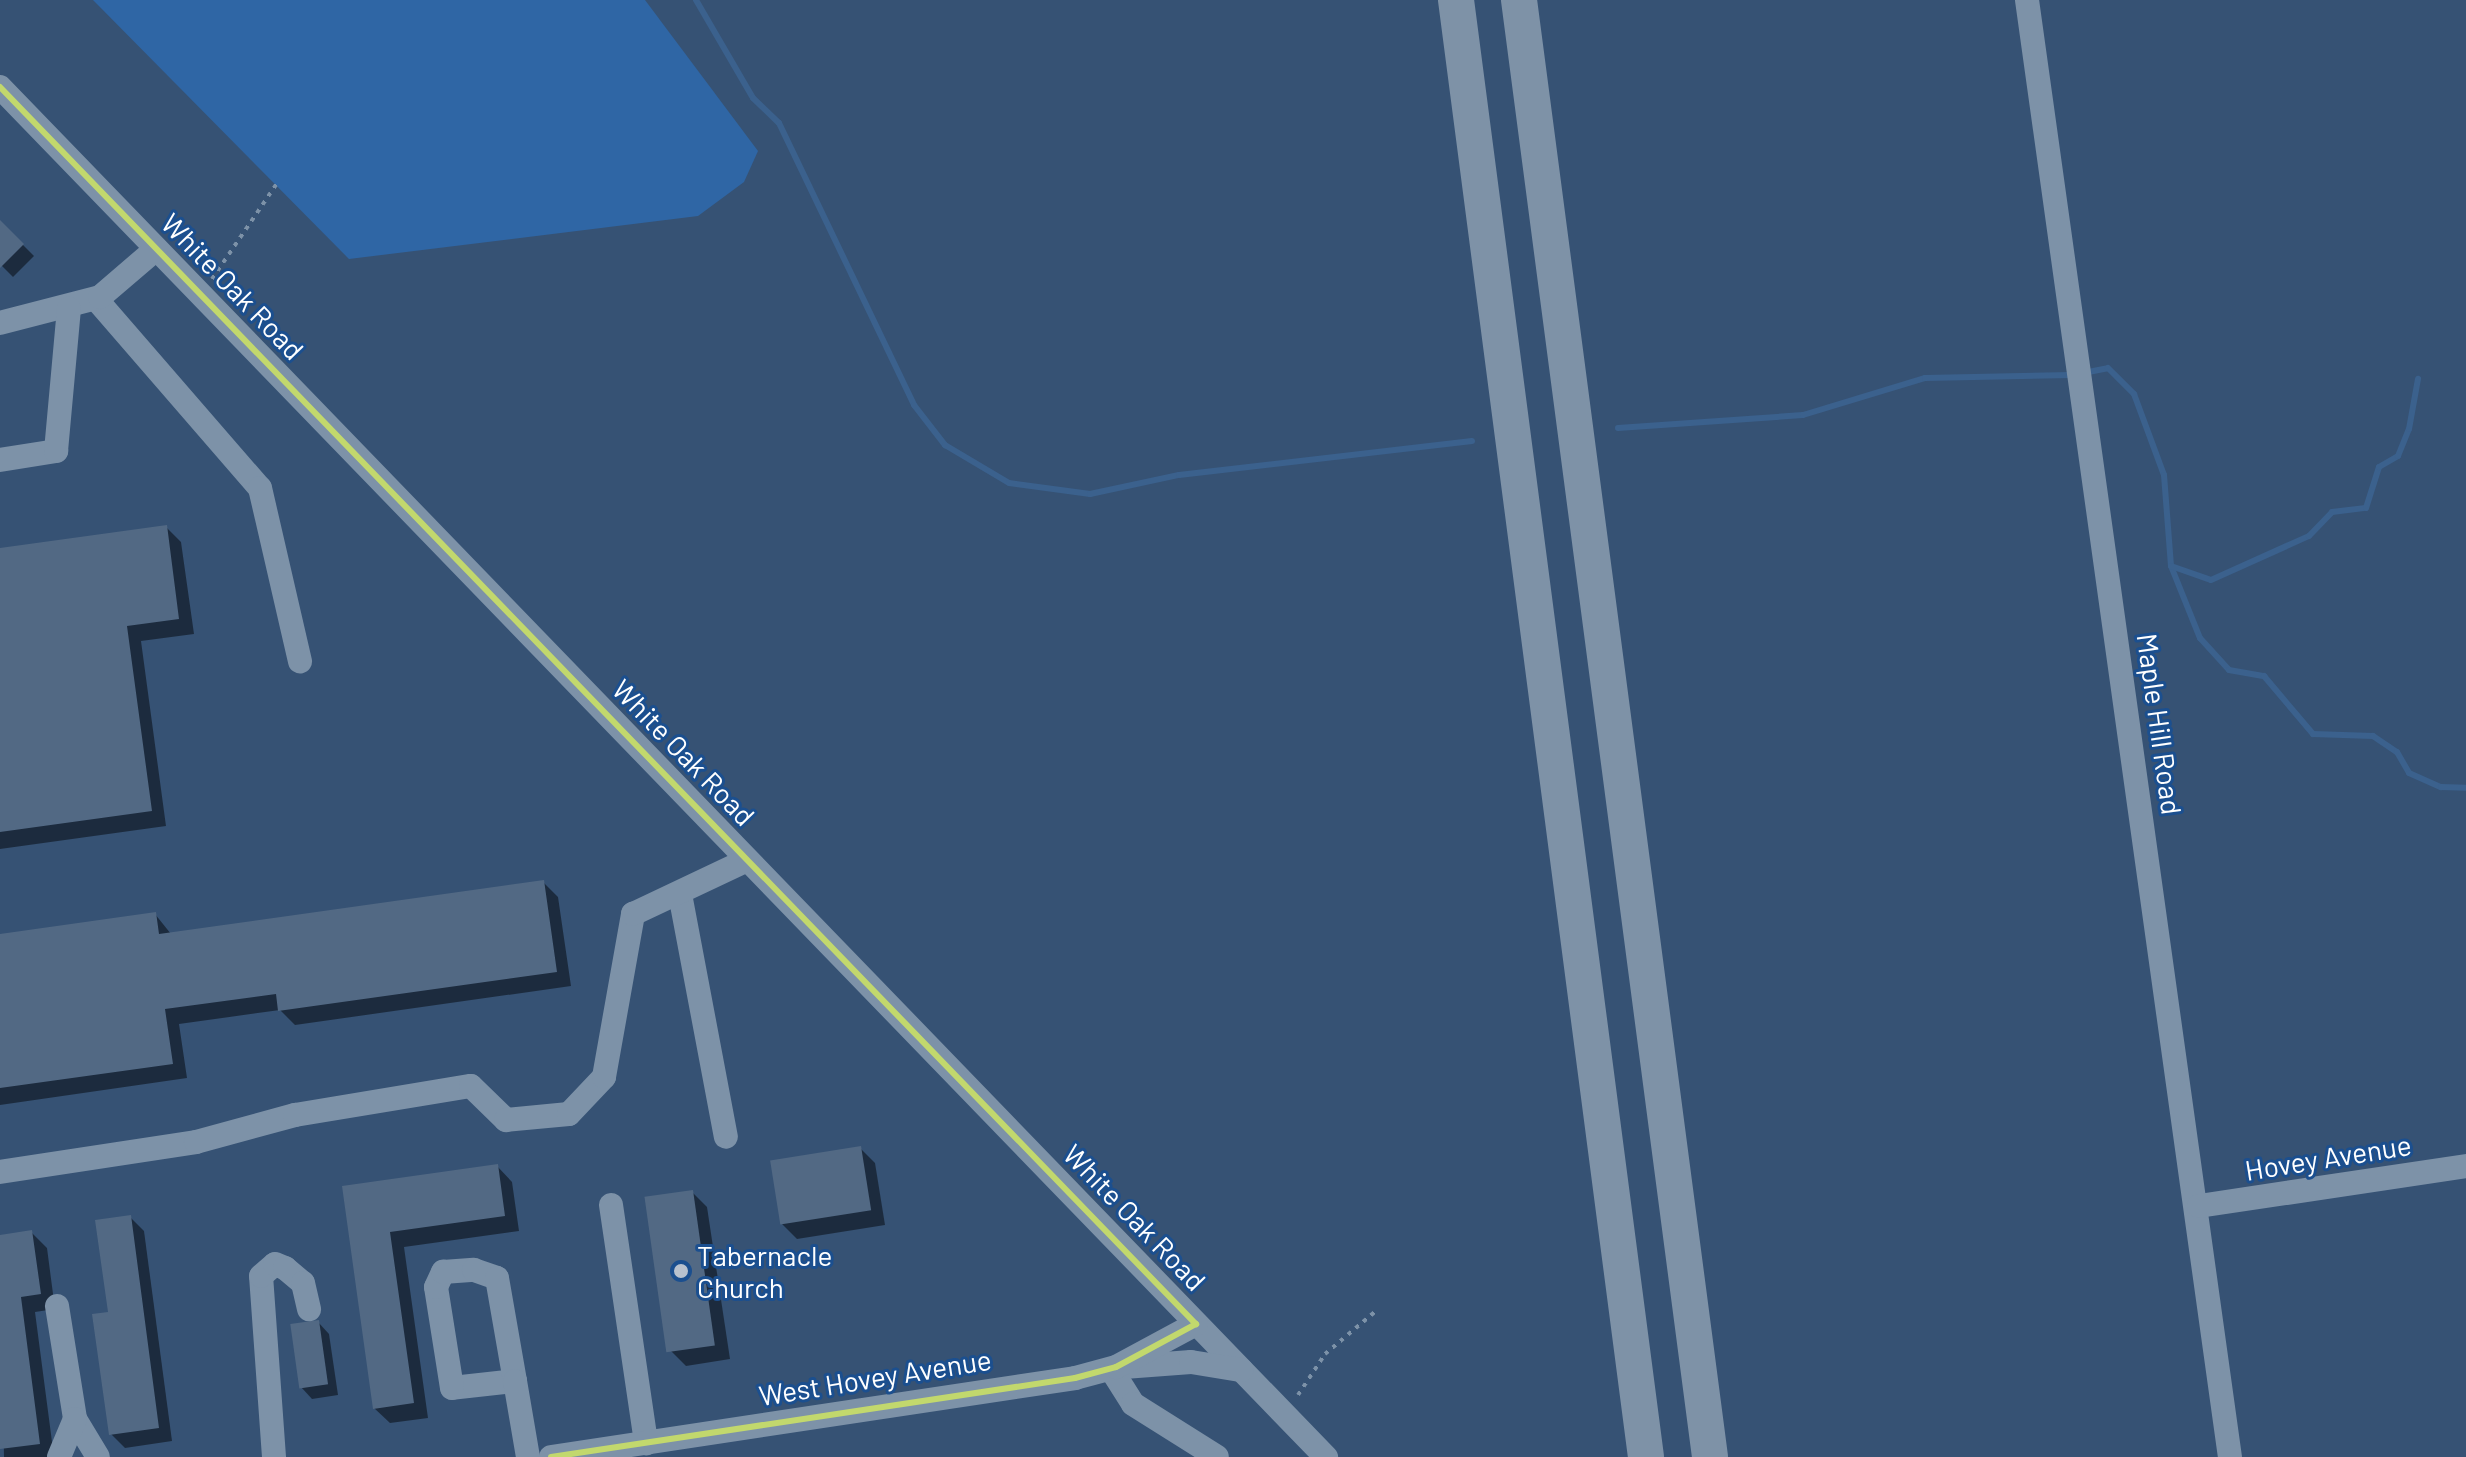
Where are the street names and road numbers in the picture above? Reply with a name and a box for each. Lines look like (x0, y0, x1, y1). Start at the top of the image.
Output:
street label: White Oak Road (155, 206, 311, 366)
street label: Maple Hill Road (2131, 631, 2189, 817)
street label: White Oak Road (606, 672, 762, 832)
street label: Hovey Avenue (2242, 1127, 2414, 1187)
street label: White Oak Road (1057, 1137, 1213, 1297)
street label: West Hovey Avenue (756, 1342, 994, 1412)

